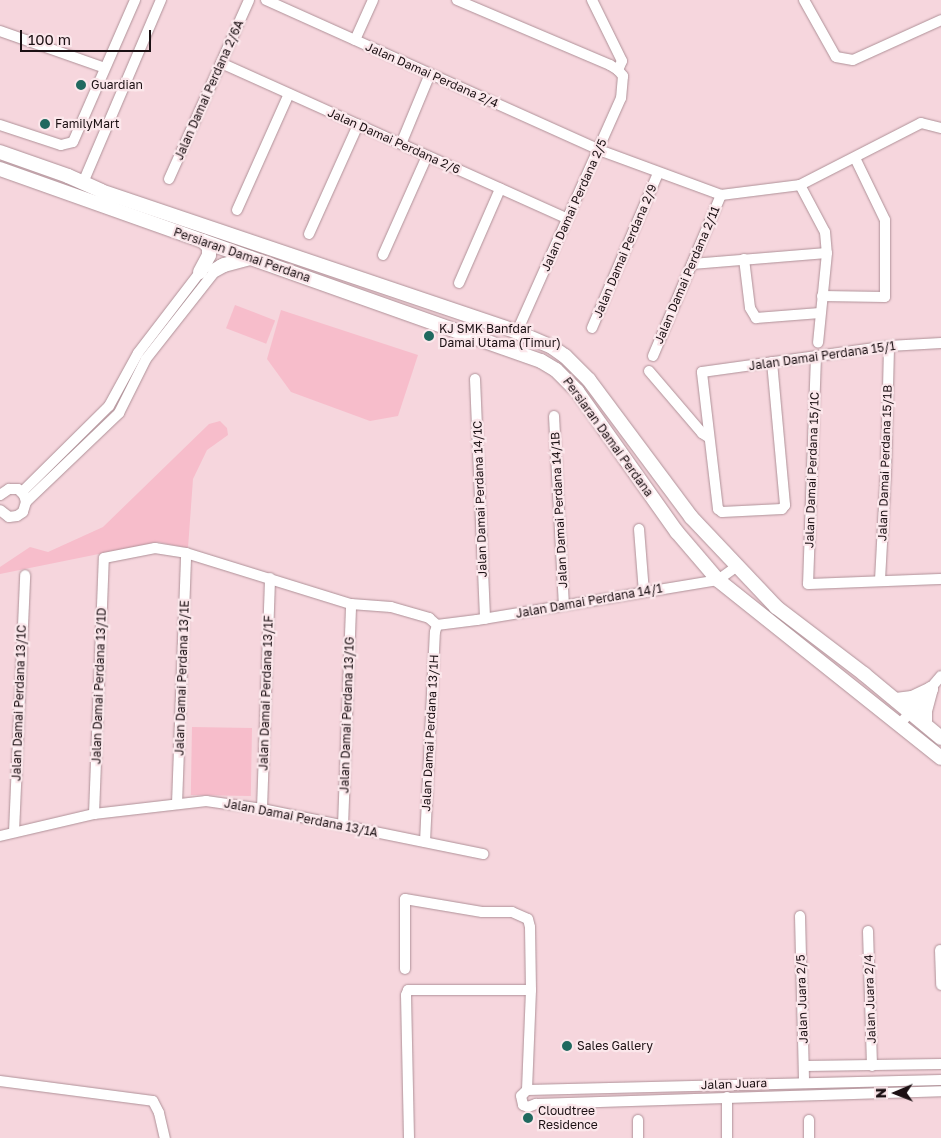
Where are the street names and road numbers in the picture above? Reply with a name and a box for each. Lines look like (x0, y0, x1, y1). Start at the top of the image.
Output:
street label: Jalan Damai Perdana 2/6A (172, 18, 246, 162)
street label: Jalan Damai Perdana 2/4 (363, 39, 501, 111)
street label: Jalan Damai Perdana 2/6 (325, 105, 463, 177)
street label: Jalan Damai Perdana 2/5 (538, 137, 610, 273)
street label: Jalan Damai Perdana 2/9 (590, 182, 660, 320)
street label: Jalan Damai Perdana 2/11 (651, 204, 723, 346)
street label: Persiaran Damai Perdana (172, 225, 312, 285)
street label: Jalan Damai Perdana 15/1 (748, 339, 896, 373)
street label: Persiaran Damai Perdana (560, 375, 656, 499)
street label: Jalan Damai Perdana 15/1B (875, 385, 895, 541)
street label: Jalan Damai Perdana 15/1C (802, 392, 822, 548)
street label: Jalan Damai Perdana 14/1C (470, 420, 490, 578)
street label: Jalan Damai Perdana 14/1B (548, 431, 570, 589)
street label: Jalan Damai Perdana 14/1 (515, 581, 663, 621)
street label: Jalan Damai Perdana 13/1E (172, 600, 192, 756)
street label: Jalan Damai Perdana 13/1D (89, 607, 109, 765)
street label: Jalan Damai Perdana 13/1F (256, 615, 276, 771)
street label: Jalan Damai Perdana 13/1C (9, 625, 29, 781)
street label: Jalan Damai Perdana 13/1G (337, 636, 357, 794)
street label: Jalan Damai Perdana 13/1H (419, 654, 441, 812)
street label: Jalan Damai Perdana 13/1A (223, 796, 379, 840)
street label: Jalan Juara 2/5 (793, 954, 811, 1044)
street label: Jalan Juara 2/4 (861, 954, 879, 1044)
street label: Jalan Juara (701, 1076, 767, 1092)

